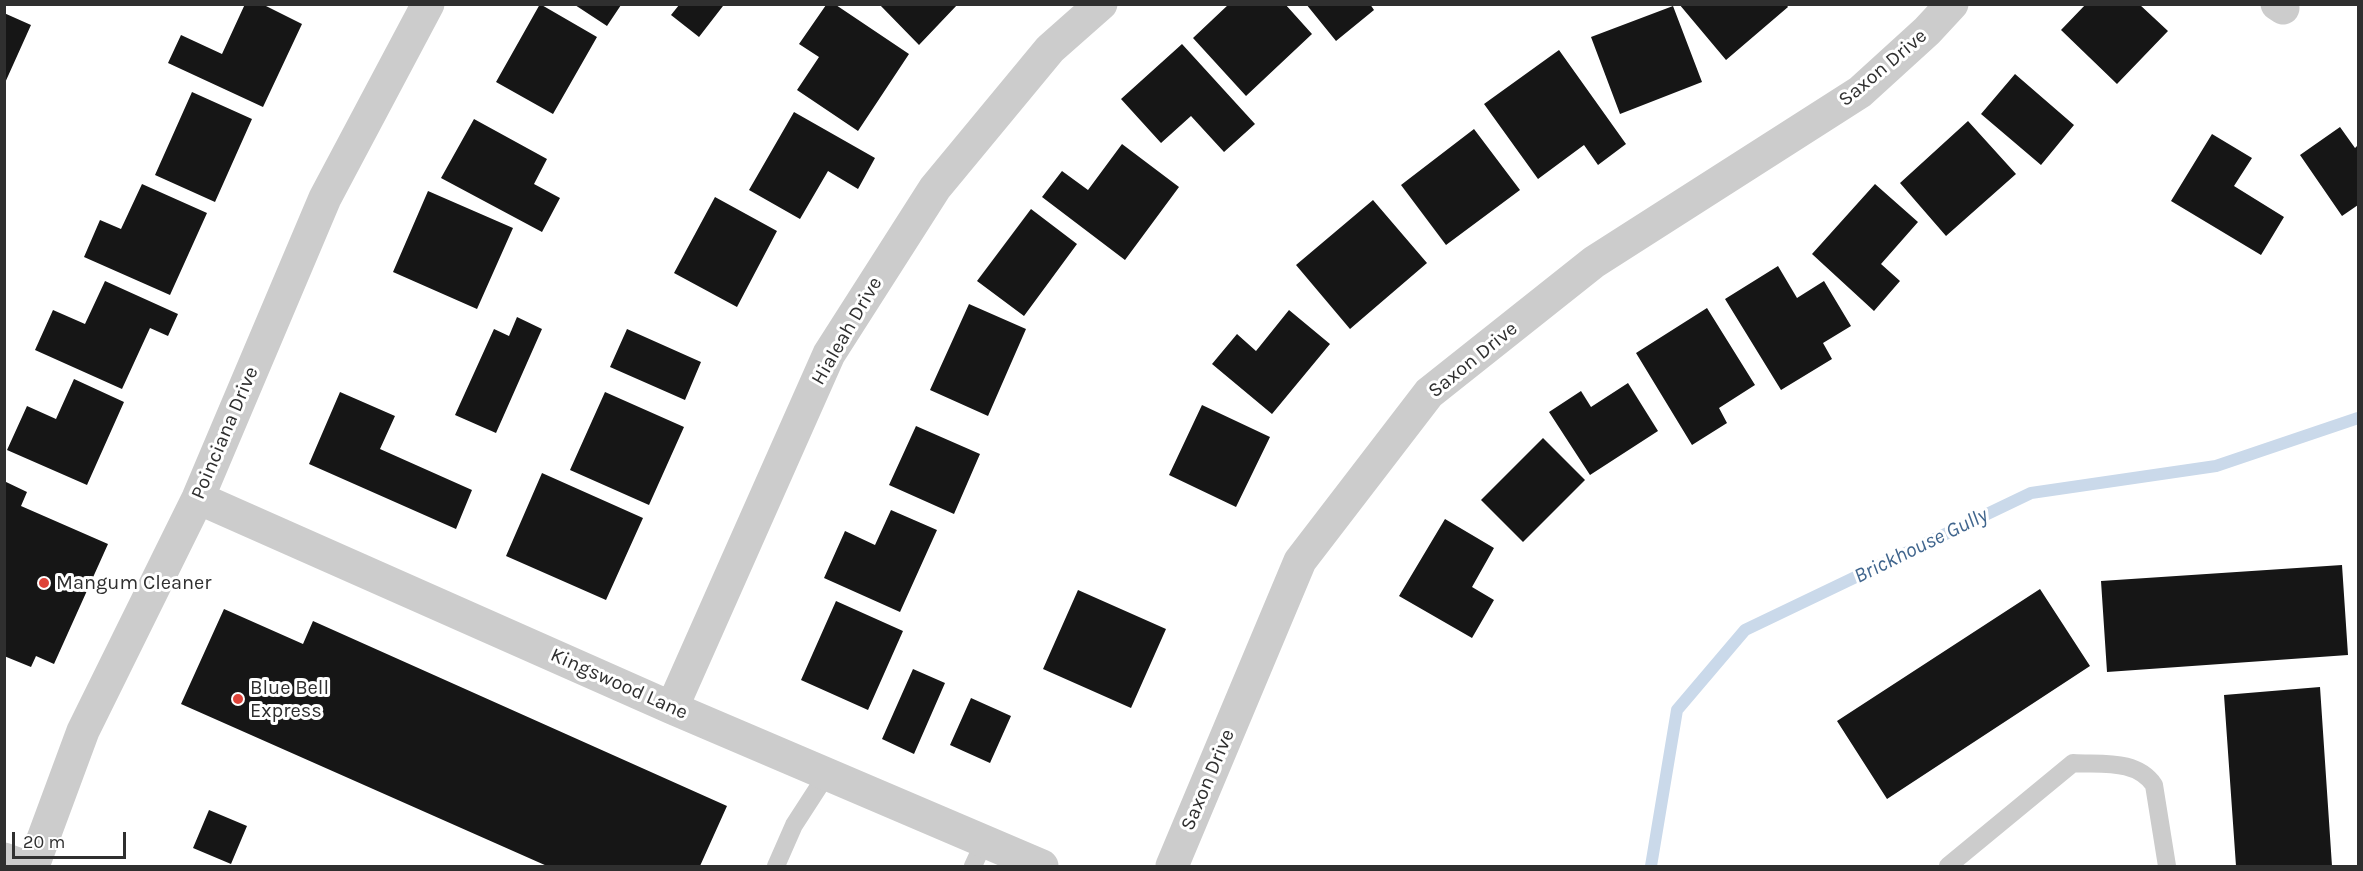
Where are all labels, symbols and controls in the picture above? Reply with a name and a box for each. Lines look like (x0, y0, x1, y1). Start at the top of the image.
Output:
street label: Saxon Drive (1834, 24, 1932, 112)
street label: Hialeah Drive (806, 273, 888, 389)
street label: Saxon Drive (1424, 317, 1522, 403)
street label: Poinciana Drive (186, 363, 264, 503)
water label: Brickhouse Gully (1850, 503, 1992, 589)
place label: Mangum Cleaner (56, 571, 212, 595)
marker: Mangum Cleaner (37, 576, 51, 590)
street label: Kingswood Lane (547, 643, 691, 725)
place label: Blue Bell Express (250, 676, 329, 723)
marker: Blue Bell Express (231, 692, 245, 706)
street label: Saxon Drive (1176, 726, 1240, 834)
scale bar (15, 820, 129, 858)
text: 20 m (23, 831, 65, 853)

